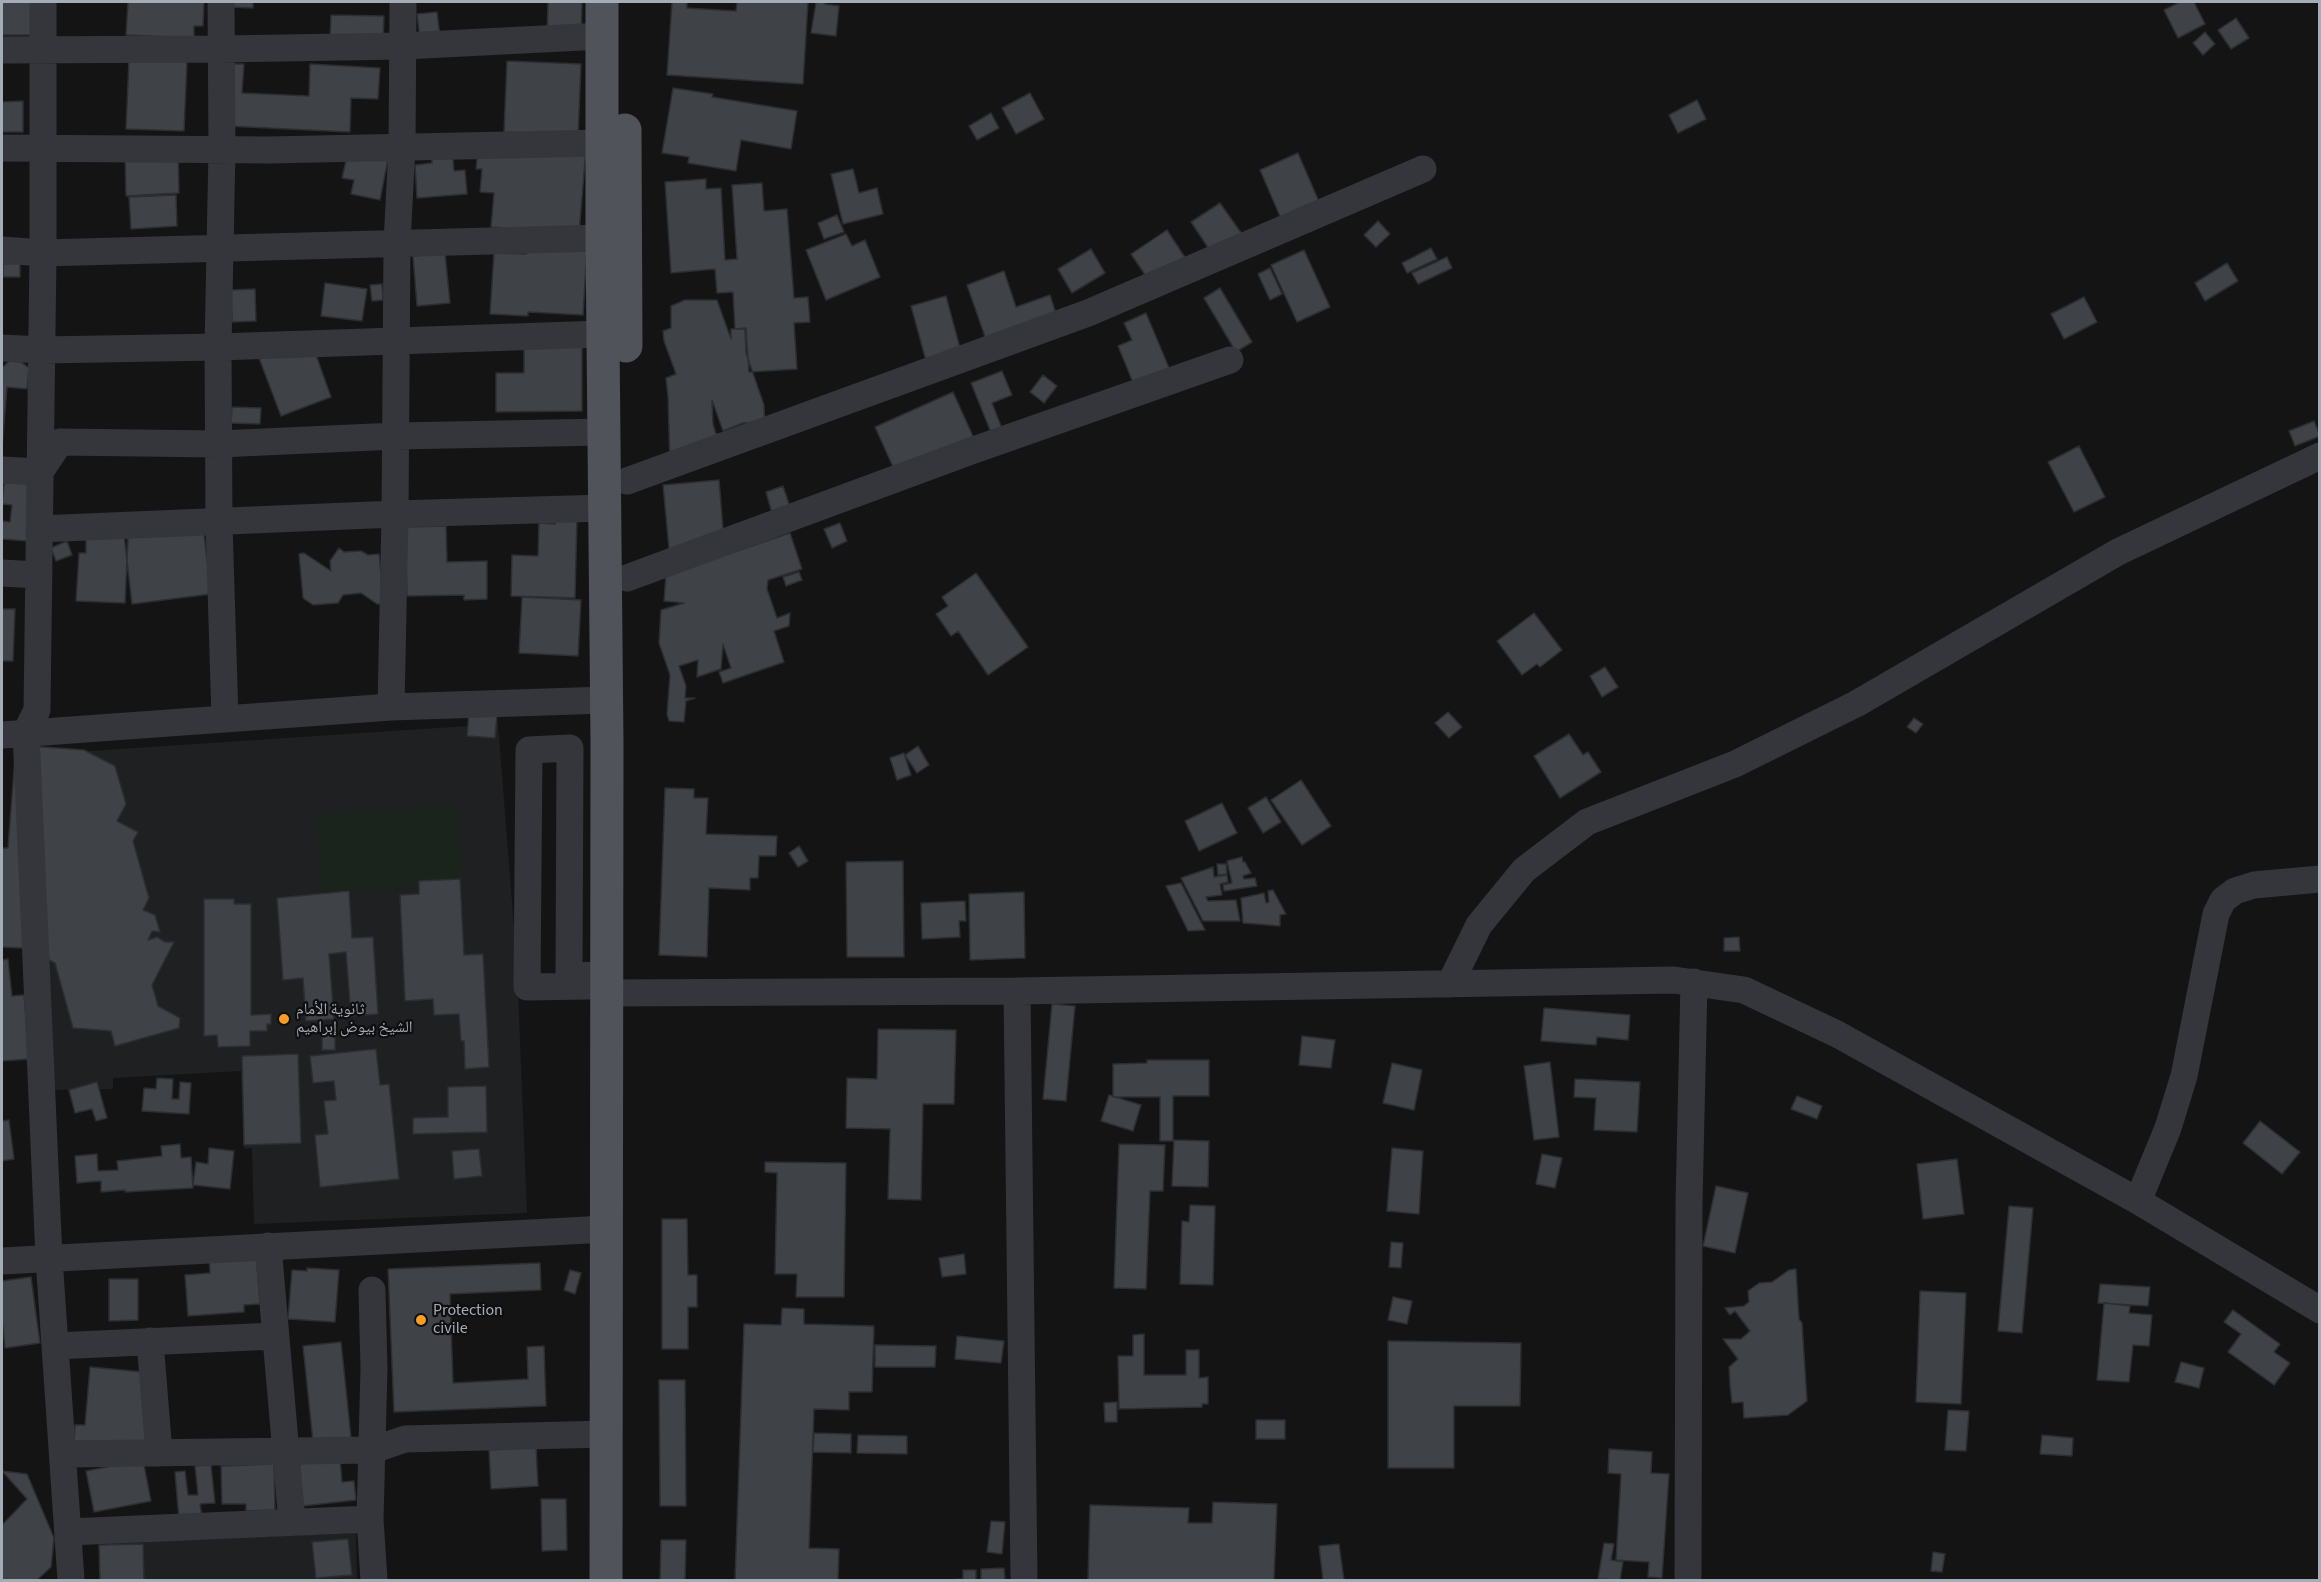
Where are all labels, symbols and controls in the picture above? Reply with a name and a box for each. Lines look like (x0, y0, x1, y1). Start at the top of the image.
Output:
place label: ثانوية الأمام الشيخ بيوض إبراهيم (296, 1000, 413, 1038)
marker: ثانوية الأمام الشيخ بيوض إبراهيم (277, 1012, 291, 1026)
place label: Protection civile (433, 1301, 503, 1339)
marker: Protection civile (414, 1313, 428, 1327)

